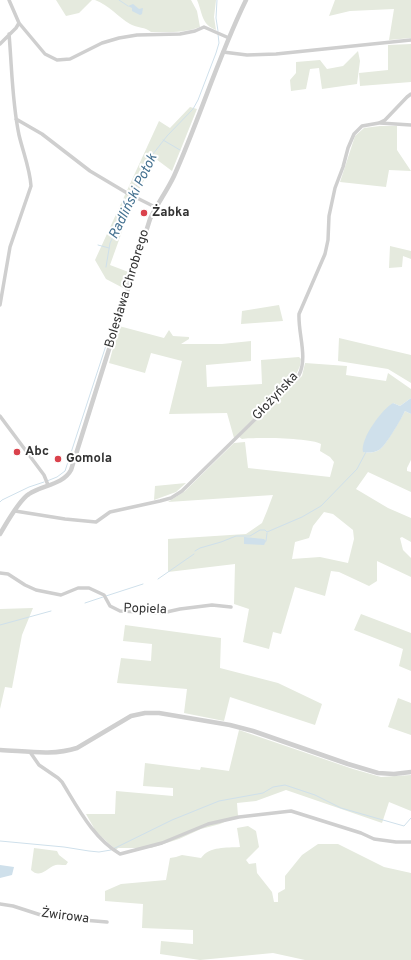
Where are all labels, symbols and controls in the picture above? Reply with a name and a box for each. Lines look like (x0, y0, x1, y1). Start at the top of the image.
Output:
water label: Radliński Potok (106, 152, 162, 242)
place label: Żabka (152, 205, 189, 221)
marker: Żabka (139, 208, 149, 218)
street label: Bolesława Chrobrego (103, 228, 153, 350)
street label: Głożyńska (250, 370, 302, 424)
place label: Abc (25, 444, 49, 460)
marker: Abc (12, 447, 22, 457)
place label: Gomola (66, 451, 112, 467)
marker: Gomola (53, 454, 63, 464)
street label: Popiela (123, 601, 167, 619)
street label: Żwirowa (40, 906, 90, 928)

